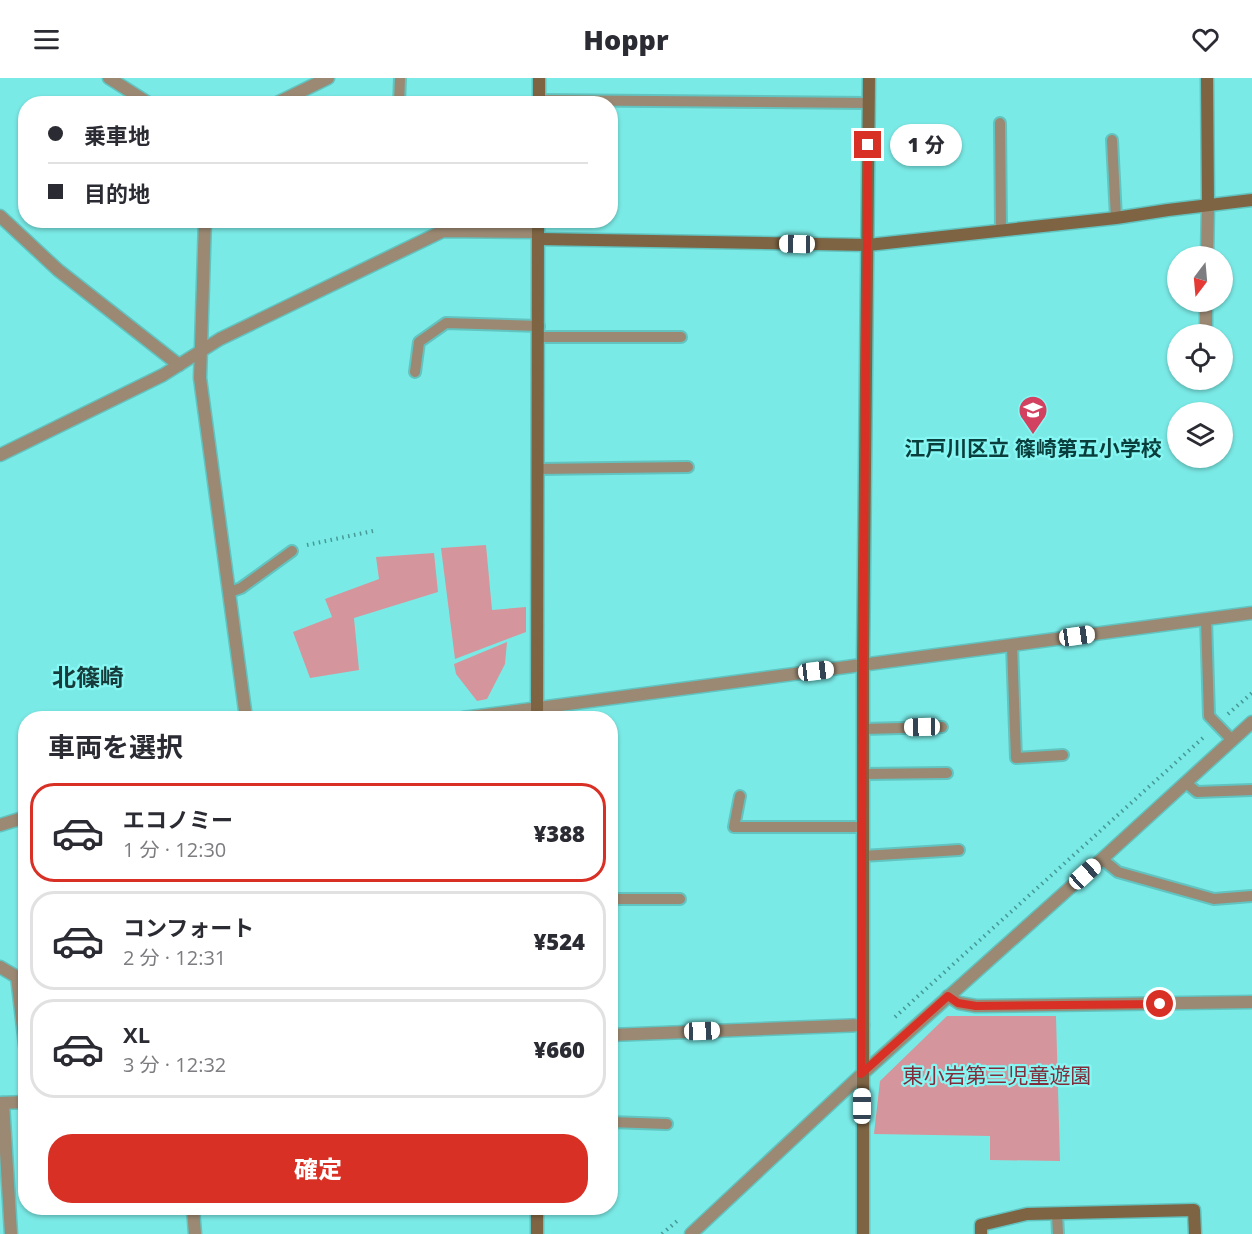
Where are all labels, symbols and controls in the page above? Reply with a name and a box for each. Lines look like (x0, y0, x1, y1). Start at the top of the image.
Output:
text: Hoppr (583, 21, 669, 58)
icon: menu (30, 23, 63, 56)
icon: heart (1189, 23, 1222, 56)
text: 乗車地 (84, 120, 150, 150)
callout: 1 分 (889, 124, 961, 166)
route end (854, 131, 881, 158)
text: 1 分 (908, 131, 944, 158)
text: 目的地 (84, 178, 150, 208)
car (779, 235, 815, 253)
north arrow (1167, 246, 1233, 312)
map controls (1167, 246, 1233, 468)
button: locate (1167, 324, 1233, 390)
school or university icon: 江戸川区立 篠崎第五小学校 (1017, 394, 1049, 436)
button: layers (1167, 402, 1233, 468)
place label: 江戸川区立 篠崎第五小学校 (904, 434, 1162, 462)
car (1058, 625, 1096, 647)
district label: 北篠崎 (52, 660, 124, 693)
car (797, 660, 835, 682)
car (904, 718, 940, 736)
text: 車両を選択 (48, 728, 183, 765)
text: エコノミー (123, 804, 233, 834)
icon: car (51, 806, 105, 860)
text: ¥388 (533, 818, 585, 848)
text: 1 分 · 12:30 (123, 836, 226, 863)
car (1066, 855, 1104, 893)
text: コンフォート (123, 912, 254, 942)
icon: car (51, 914, 105, 968)
text: ¥524 (533, 926, 585, 956)
text: 2 分 · 12:31 (123, 944, 226, 971)
route start (1146, 990, 1173, 1017)
text: XL (123, 1019, 150, 1049)
car (684, 1021, 720, 1041)
icon: car (51, 1022, 105, 1076)
text: ¥660 (533, 1034, 585, 1064)
text: 3 分 · 12:32 (123, 1051, 226, 1078)
park label: 東小岩第三児童遊園 (903, 1061, 1092, 1089)
car (853, 1088, 871, 1124)
button: 確定 (48, 1134, 588, 1203)

